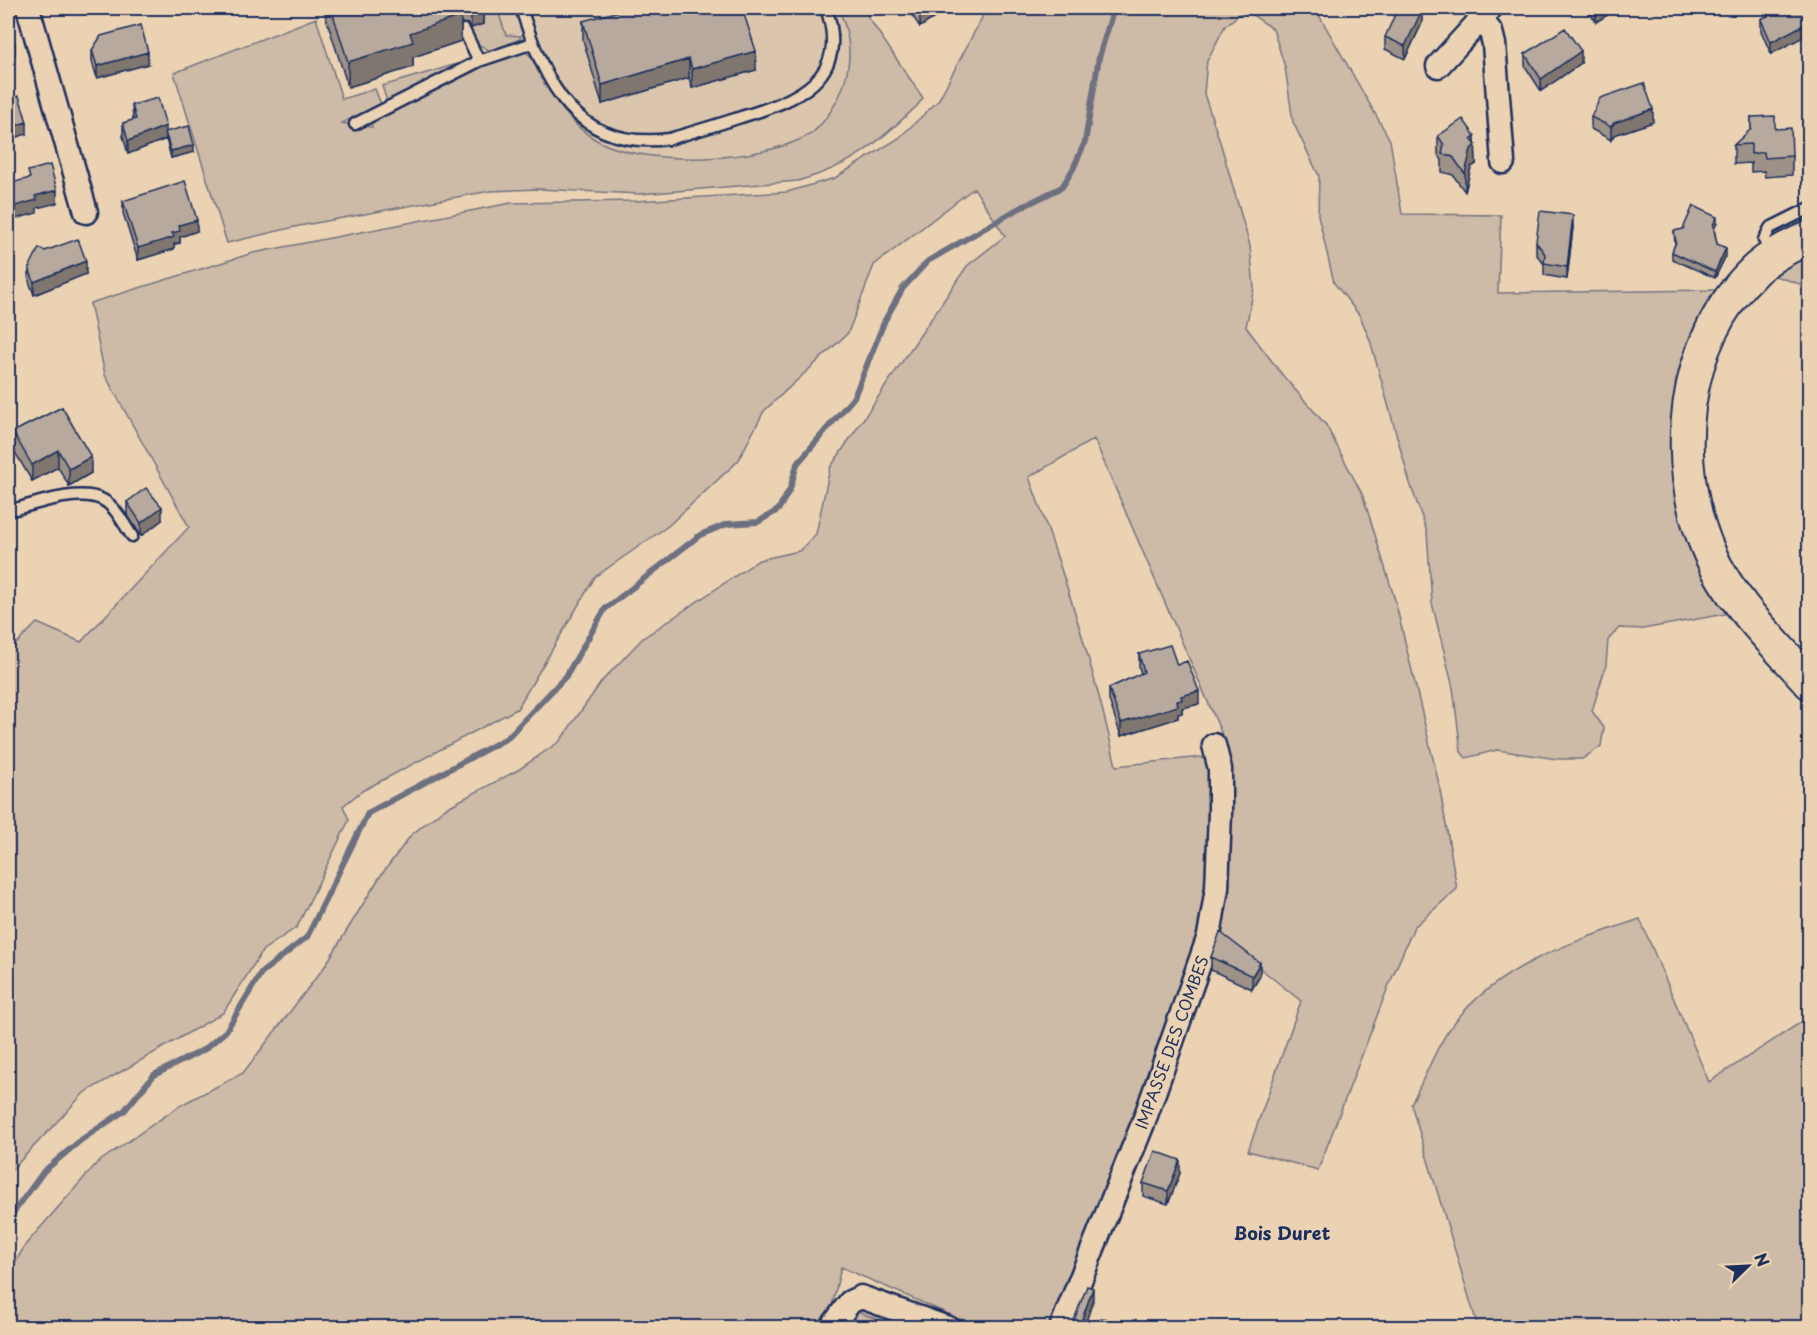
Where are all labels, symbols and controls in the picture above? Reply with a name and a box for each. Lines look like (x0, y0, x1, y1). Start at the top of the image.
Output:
street label: IMPASSE DES COMBES (1128, 952, 1214, 1132)
district label: Bois Duret (1234, 1219, 1331, 1246)
north arrow (1718, 1236, 1778, 1296)
text: N (1749, 1249, 1776, 1270)

